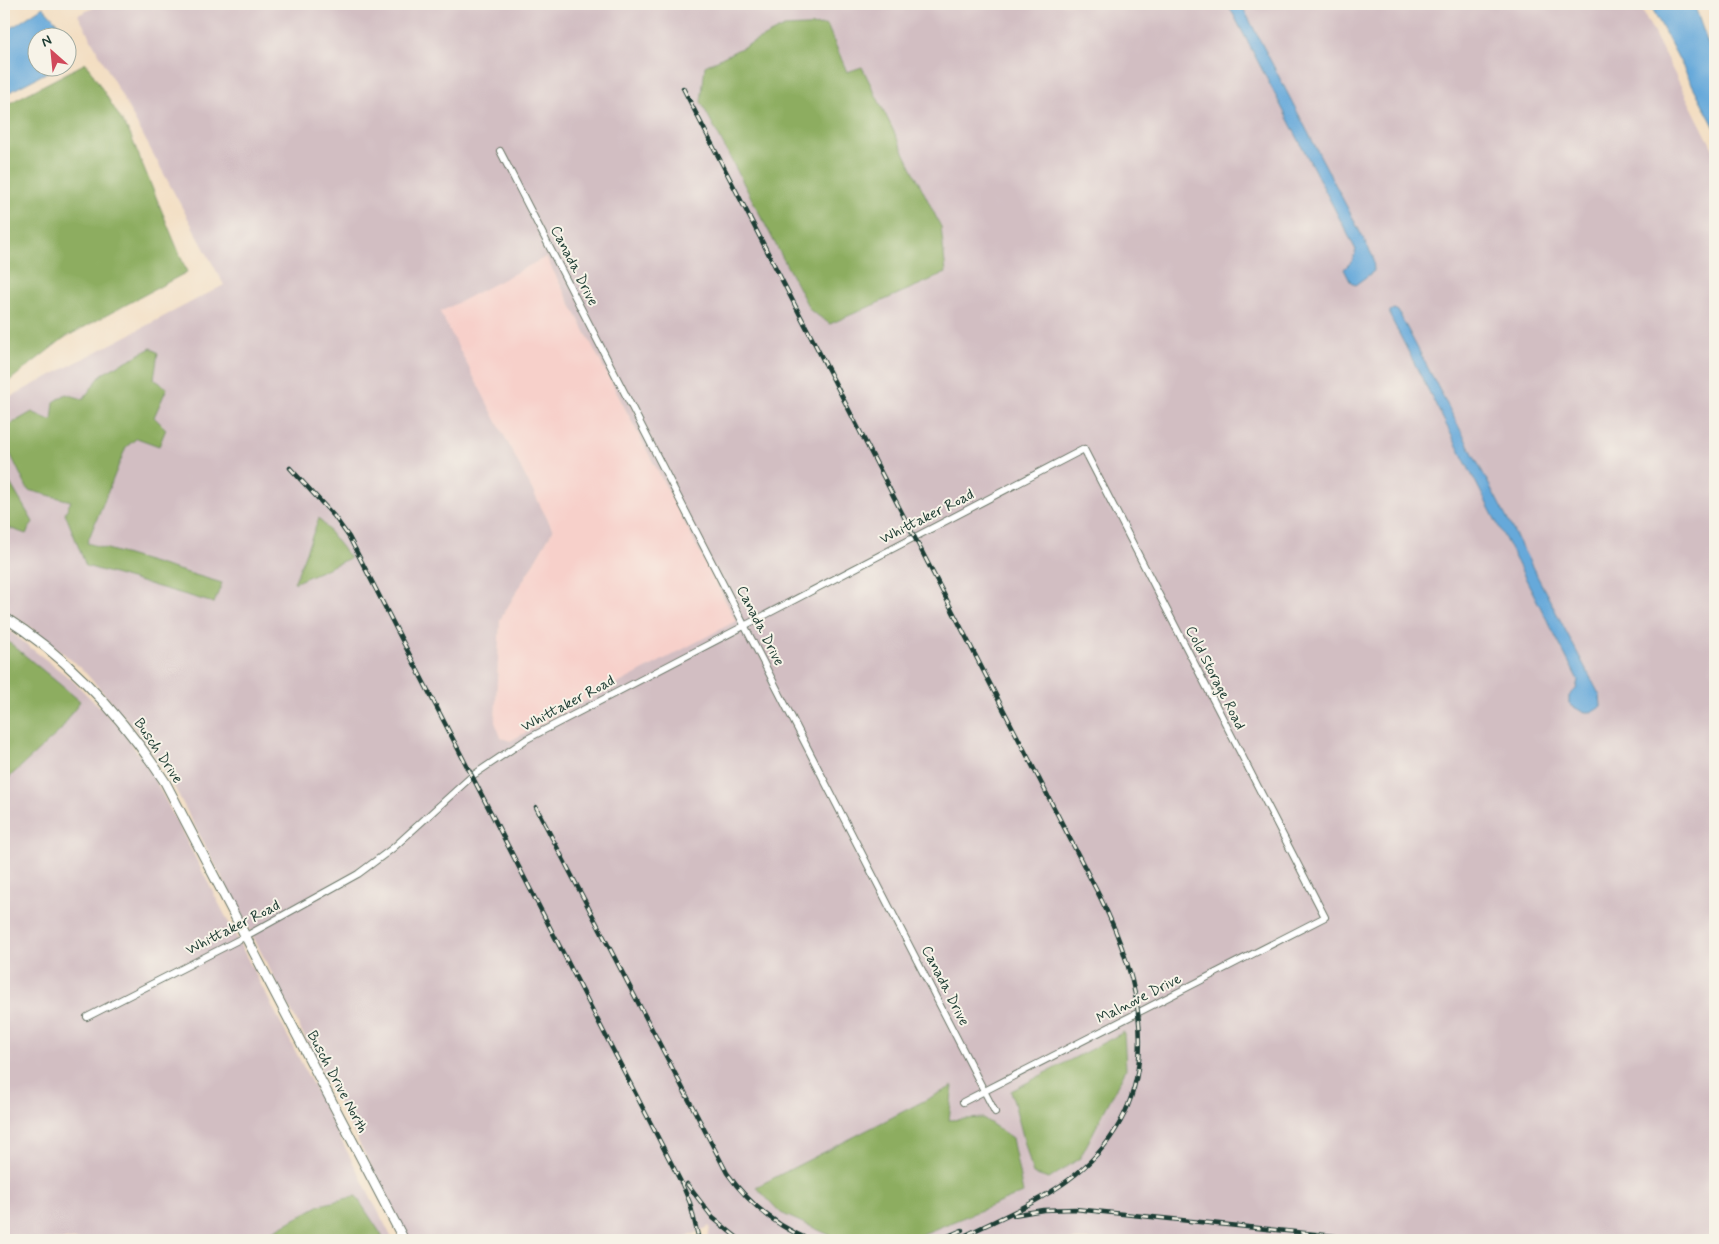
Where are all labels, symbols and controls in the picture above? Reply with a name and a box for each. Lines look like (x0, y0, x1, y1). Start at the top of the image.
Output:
north arrow (28, 28, 78, 78)
text: N (38, 31, 55, 51)
street label: Canada Drive (545, 222, 603, 310)
street label: Whittaker Road (876, 485, 978, 549)
street label: Canada Drive (731, 582, 789, 670)
street label: Cold Storage Road (1180, 623, 1250, 733)
street label: Whittaker Road (518, 671, 618, 737)
street label: Busch Drive (129, 714, 187, 788)
street label: Whittaker Road (182, 896, 284, 960)
street label: Canada Drive (916, 942, 974, 1030)
street label: Malnove Drive (1093, 969, 1185, 1029)
street label: Busch Drive North (302, 1027, 372, 1137)

